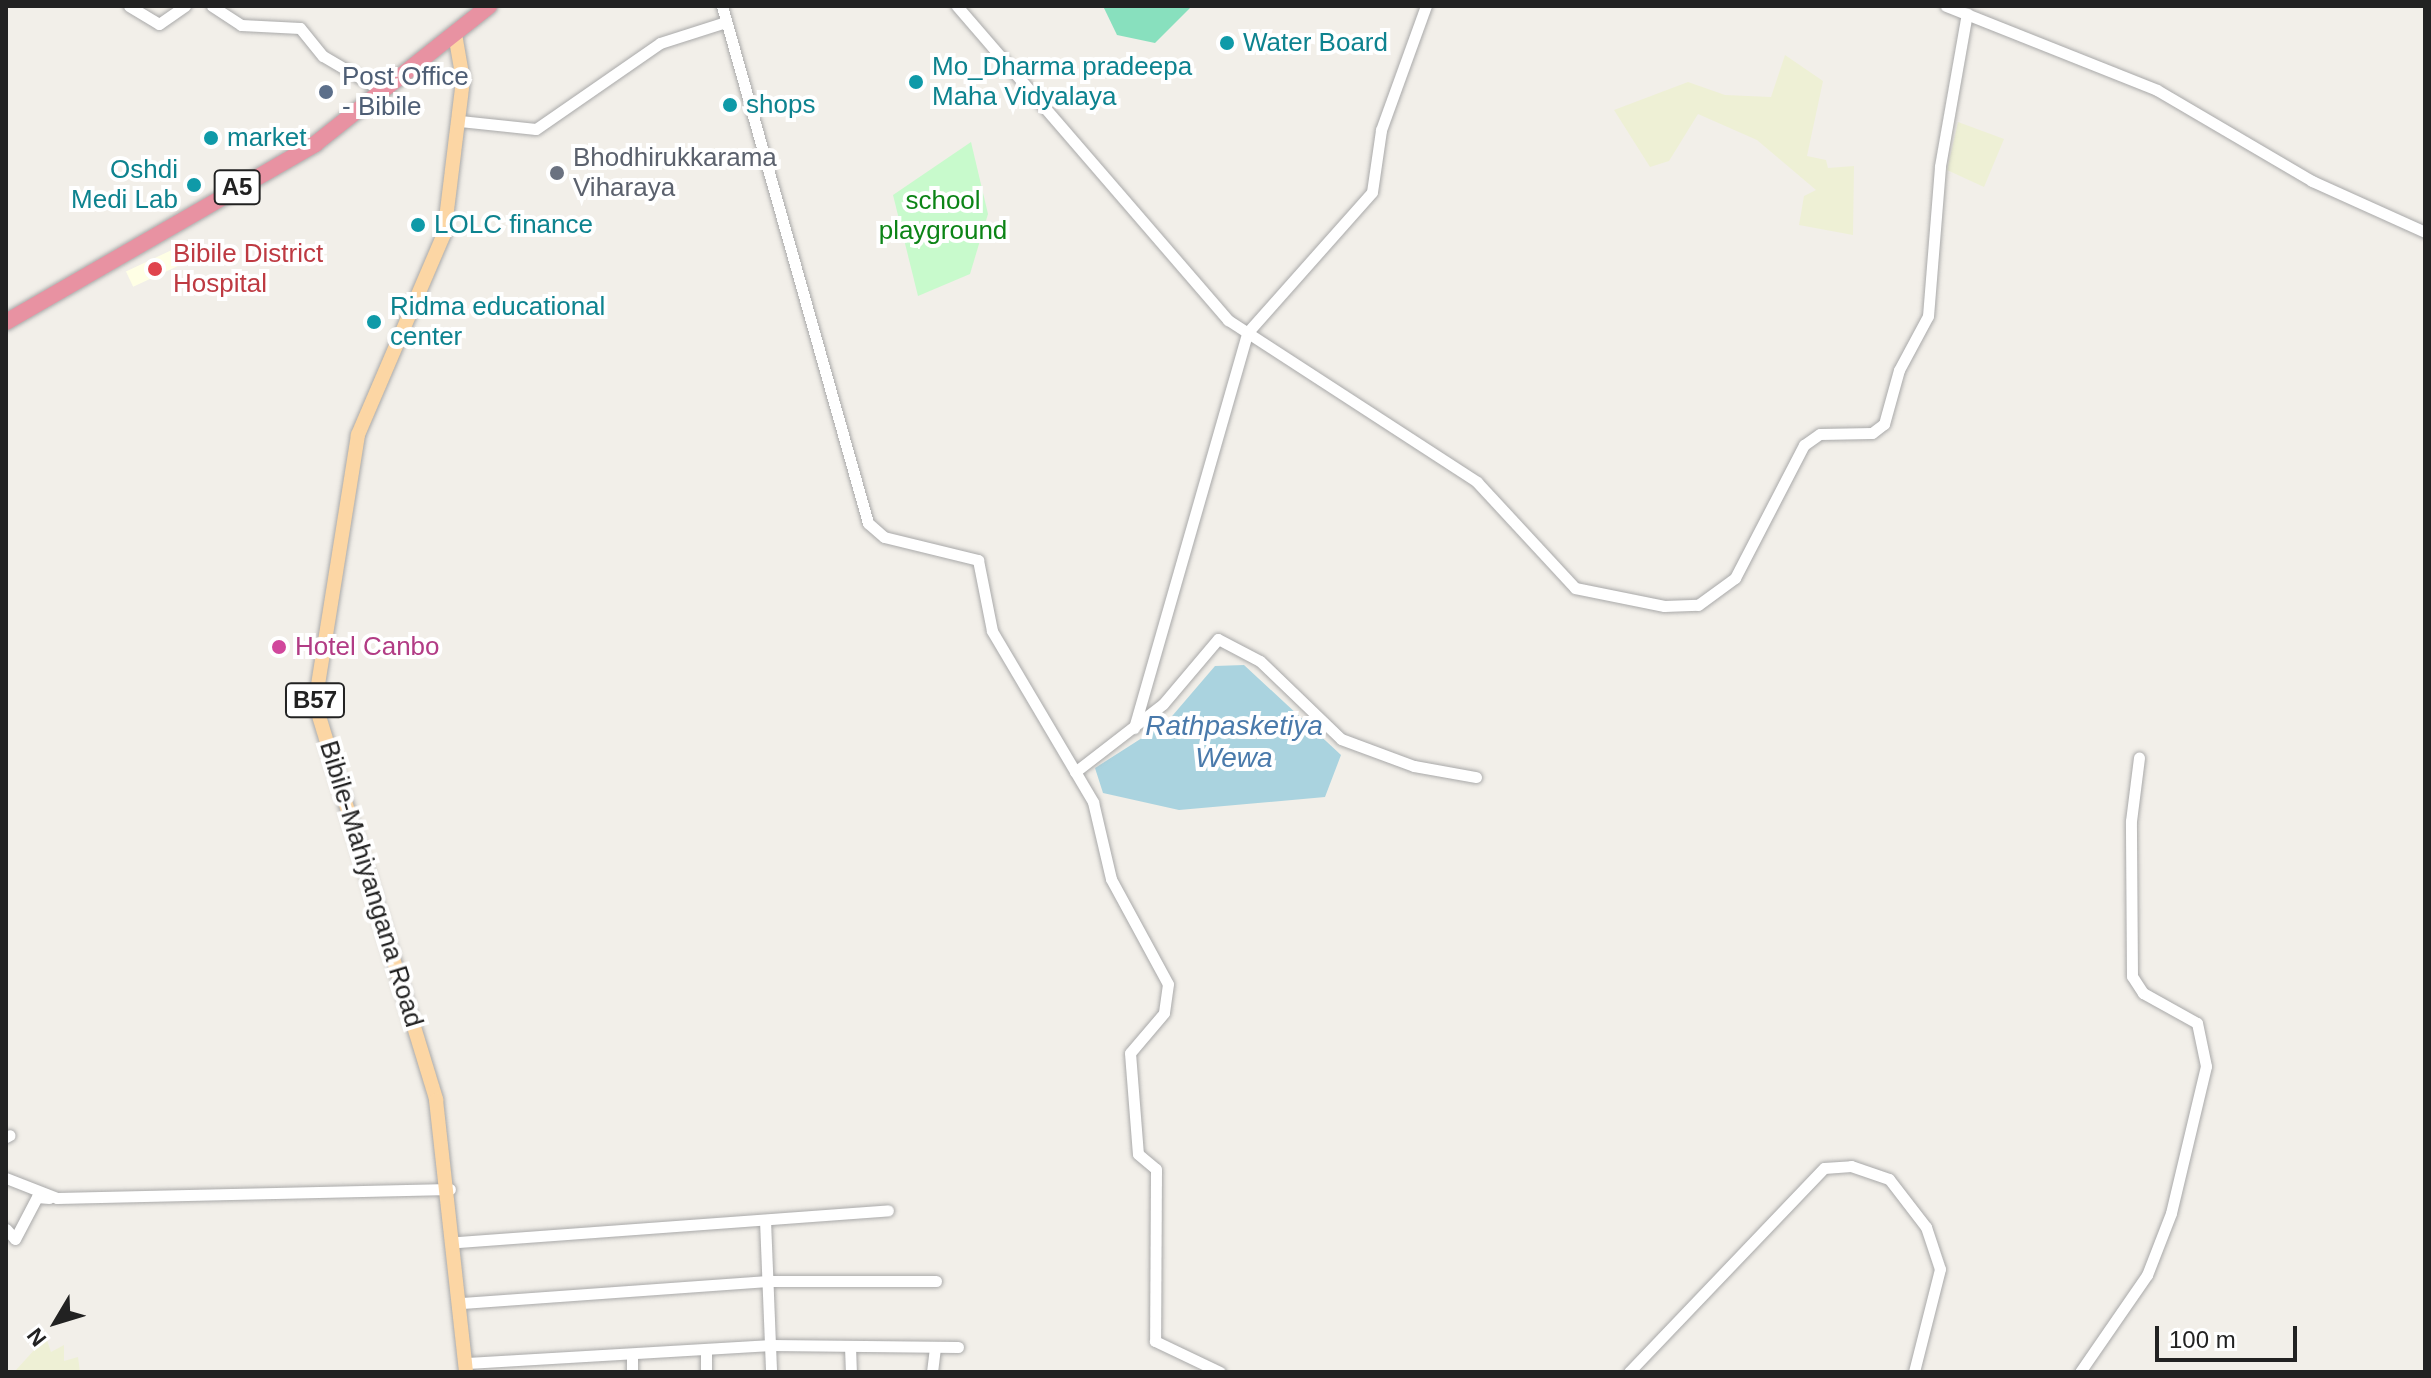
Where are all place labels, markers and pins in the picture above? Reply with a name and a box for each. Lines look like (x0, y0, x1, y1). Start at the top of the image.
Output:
place label: Water Board (1243, 27, 1388, 59)
marker: Water Board (1218, 34, 1236, 52)
place label: Mo_Dharma pradeepa Maha Vidyalaya (932, 51, 1192, 112)
place label: Post Office - Bibile (342, 61, 469, 122)
marker: Mo_Dharma pradeepa Maha Vidyalaya (907, 73, 925, 91)
marker: Post Office - Bibile (317, 83, 335, 101)
place label: shops (746, 89, 815, 121)
marker: shops (721, 96, 739, 114)
place label: market (227, 122, 306, 154)
marker: market (202, 129, 220, 147)
place label: Bhodhirukkarama Viharaya (573, 142, 777, 204)
place label: Oshdi Medi Lab (71, 154, 178, 216)
marker: Bhodhirukkarama Viharaya (548, 164, 566, 182)
marker: Oshdi Medi Lab (185, 176, 203, 194)
place label: LOLC finance (434, 209, 593, 241)
marker: LOLC finance (409, 216, 427, 234)
place label: Bibile District Hospital (173, 238, 323, 300)
marker: Bibile District Hospital (144, 258, 166, 280)
place label: Ridma educational center (390, 291, 605, 352)
marker: Ridma educational center (365, 313, 383, 331)
place label: Hotel Canbo (295, 631, 440, 663)
marker: Hotel Canbo (270, 638, 288, 656)

